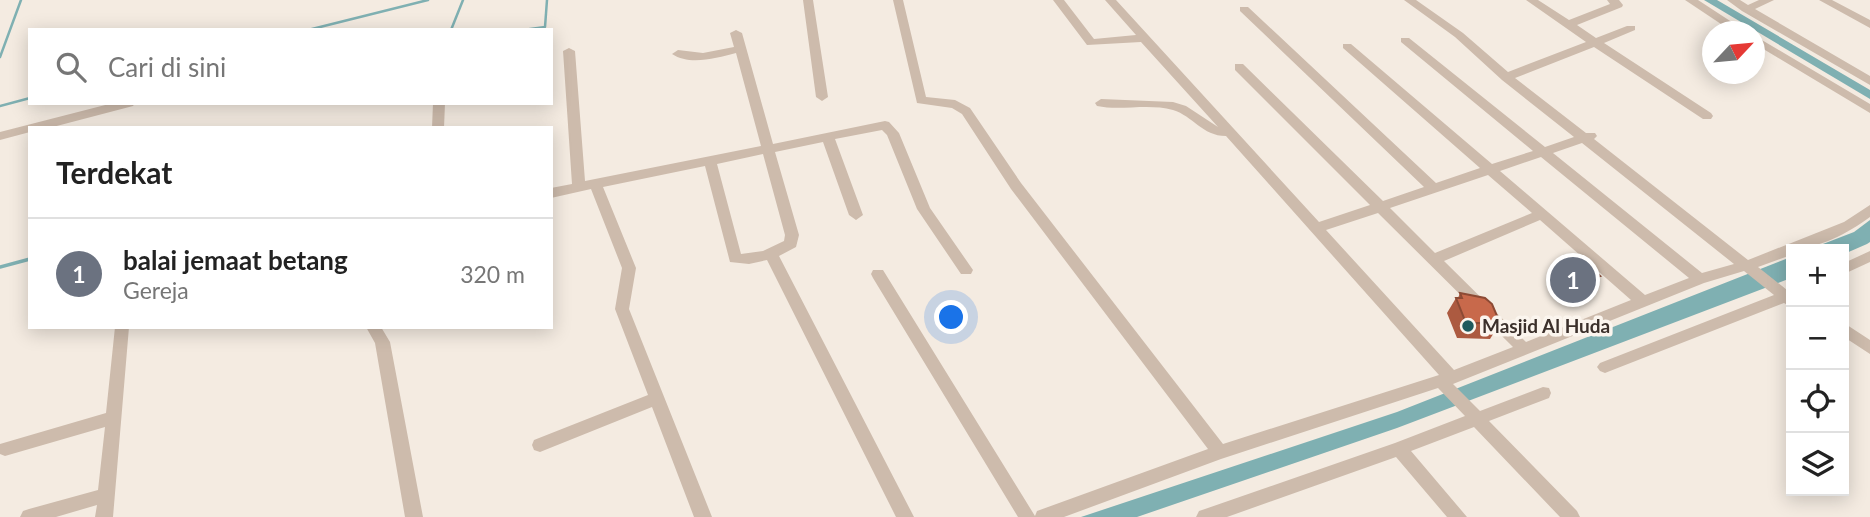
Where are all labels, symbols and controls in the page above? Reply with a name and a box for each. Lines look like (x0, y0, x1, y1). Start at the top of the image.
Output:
north arrow (1702, 21, 1765, 84)
search box (28, 28, 553, 105)
icon: search (52, 48, 90, 86)
text: Cari di sini (108, 51, 226, 83)
text: Terdekat (56, 154, 172, 190)
text: balai jemaat betang (123, 244, 348, 276)
map controls (1786, 244, 1849, 496)
button: + (1786, 244, 1849, 307)
pin: 1 (1550, 254, 1596, 306)
text: 1 (72, 260, 86, 288)
text: 320 m (460, 260, 525, 288)
text: Gereja (123, 276, 189, 304)
your location (934, 300, 968, 334)
button: − (1786, 307, 1849, 370)
place label: Masjid Al Huda (1482, 314, 1610, 337)
marker: Masjid Al Huda (1460, 318, 1476, 334)
button: locate (1786, 370, 1849, 433)
button: layers (1786, 433, 1849, 496)

